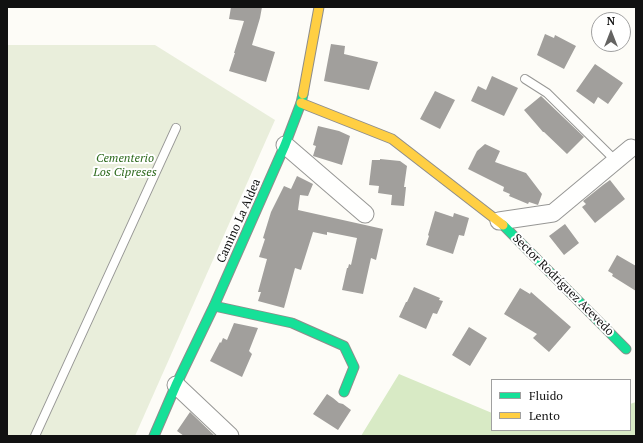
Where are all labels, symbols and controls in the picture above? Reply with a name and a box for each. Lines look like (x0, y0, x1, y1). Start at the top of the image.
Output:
north arrow (591, 12, 631, 52)
text: N (607, 14, 615, 28)
park label: Cementerio Los Cipreses (93, 152, 157, 180)
street label: Camino La Aldea (214, 177, 264, 265)
street label: Sector Rodríguez Acevedo (509, 231, 617, 339)
legend (491, 379, 631, 431)
text: Fluido (529, 388, 563, 403)
text: Lento (529, 408, 560, 423)

